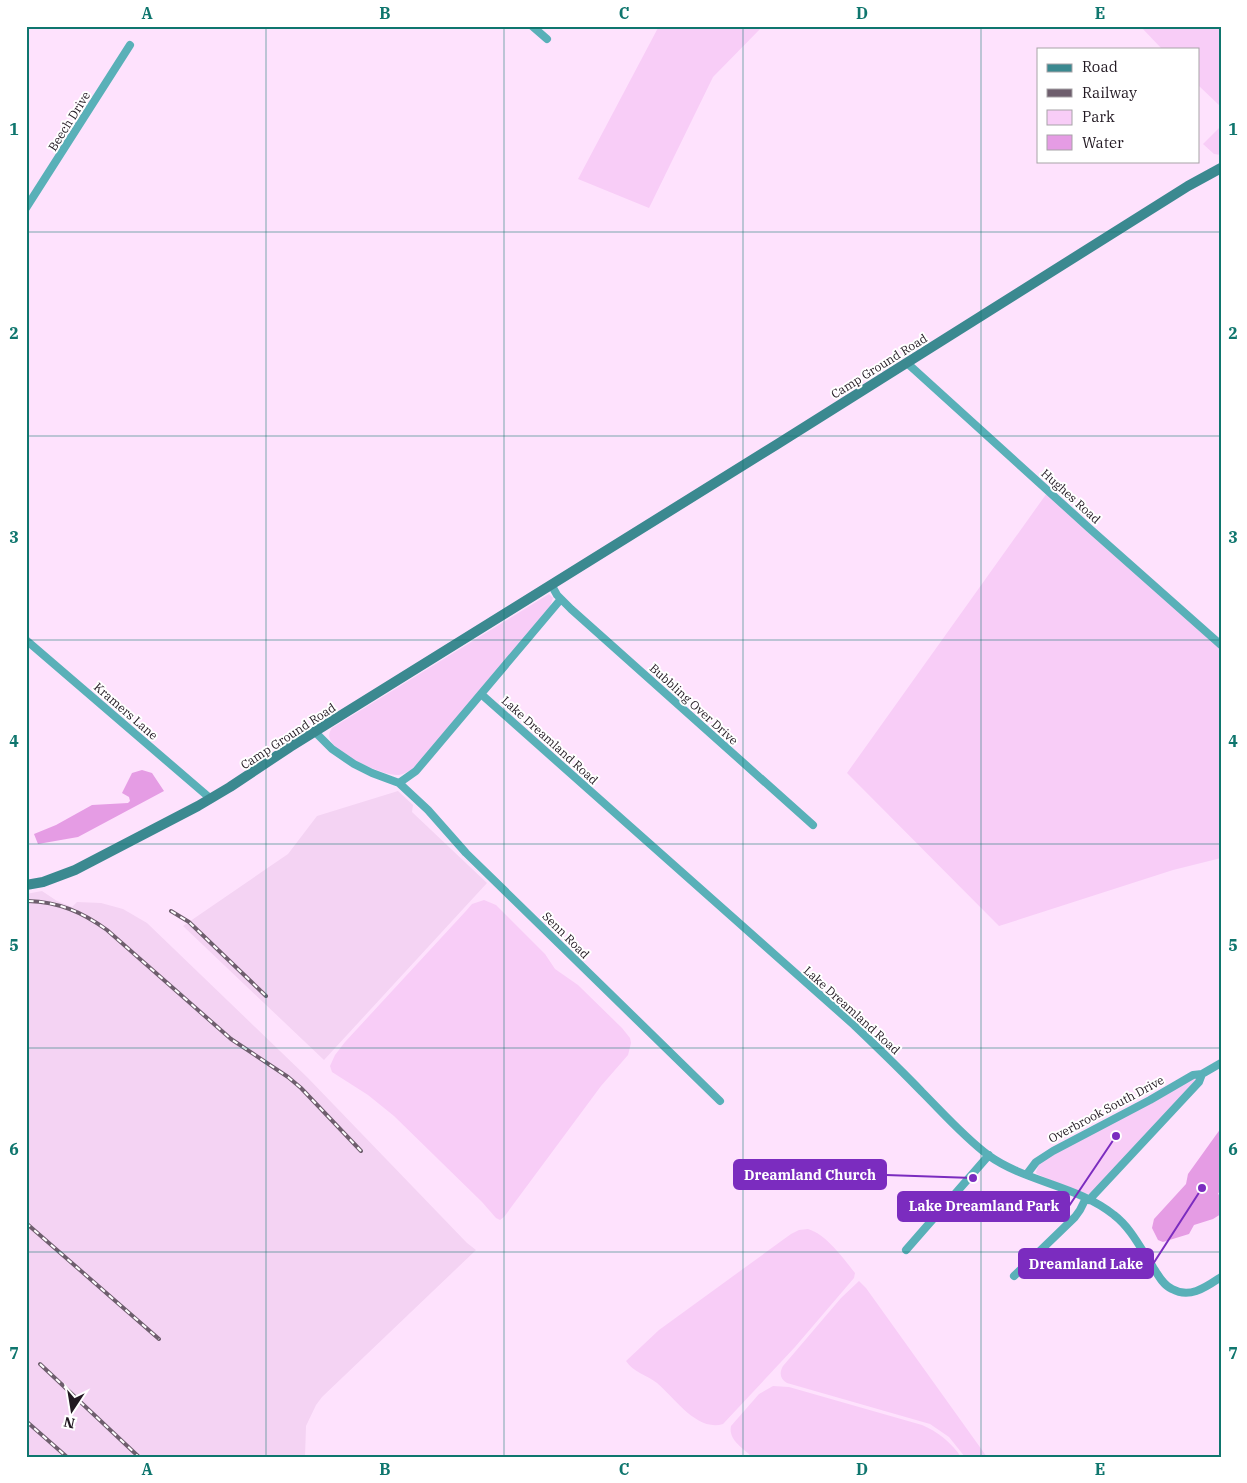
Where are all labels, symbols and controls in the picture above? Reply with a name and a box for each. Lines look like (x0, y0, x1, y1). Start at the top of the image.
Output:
text: A (141, 3, 153, 23)
text: B (379, 3, 391, 23)
text: C (619, 3, 629, 23)
text: D (856, 3, 868, 23)
text: E (1095, 3, 1105, 23)
legend (1037, 48, 1200, 162)
text: Road (1082, 57, 1118, 76)
text: Railway (1082, 83, 1137, 102)
street label: Beech Drive (45, 88, 93, 154)
text: Park (1082, 107, 1115, 126)
text: 1 (9, 119, 19, 139)
text: 1 (1228, 119, 1238, 139)
text: Water (1082, 133, 1124, 152)
text: 2 (9, 323, 19, 343)
text: 2 (1228, 323, 1238, 343)
street label: Camp Ground Road (828, 330, 930, 402)
street label: Hughes Road (1038, 465, 1104, 527)
text: 3 (9, 527, 19, 547)
text: 3 (1228, 527, 1238, 547)
street label: Bubbling Over Drive (647, 660, 741, 748)
street label: Kramers Lane (91, 679, 161, 743)
street label: Lake Dreamland Road (499, 693, 601, 787)
street label: Camp Ground Road (238, 700, 338, 772)
text: 4 (9, 731, 19, 751)
text: 4 (1228, 731, 1238, 751)
street label: Senn Road (539, 908, 593, 962)
text: 5 (9, 935, 19, 955)
text: 5 (1228, 935, 1238, 955)
street label: Lake Dreamland Road (801, 963, 903, 1057)
street label: Overbrook South Drive (1046, 1072, 1166, 1146)
text: 6 (9, 1139, 19, 1159)
text: 6 (1228, 1139, 1238, 1159)
callout: Dreamland Church (734, 1160, 886, 1189)
text: Dreamland Church (744, 1166, 876, 1184)
callout: Lake Dreamland Park (898, 1192, 1069, 1221)
text: Lake Dreamland Park (909, 1197, 1060, 1215)
callout: Dreamland Lake (1019, 1249, 1153, 1278)
text: Dreamland Lake (1029, 1255, 1143, 1273)
text: 7 (9, 1343, 19, 1363)
text: 7 (1228, 1343, 1238, 1363)
north arrow (48, 1386, 98, 1436)
text: N (62, 1413, 77, 1433)
text: A (141, 1459, 153, 1479)
text: B (379, 1459, 391, 1479)
text: C (619, 1459, 629, 1479)
text: D (856, 1459, 868, 1479)
text: E (1095, 1459, 1105, 1479)

